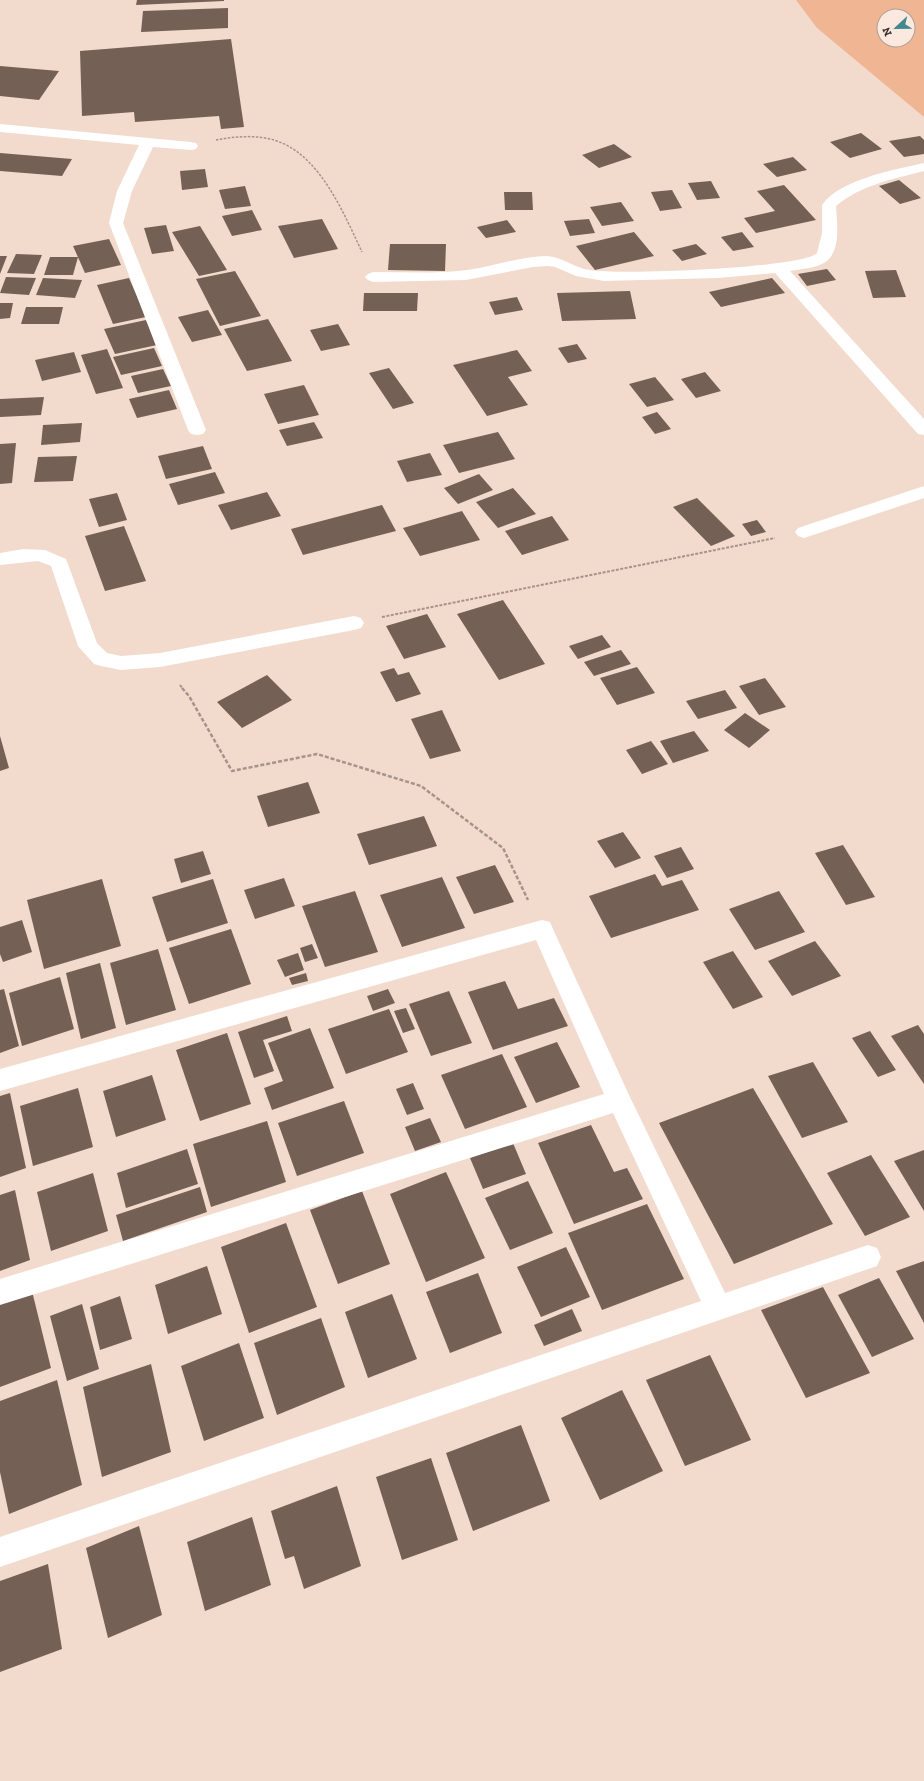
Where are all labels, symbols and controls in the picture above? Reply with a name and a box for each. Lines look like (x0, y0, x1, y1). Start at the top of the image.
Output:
north arrow (876, 8, 916, 48)
text: N (879, 25, 895, 38)

